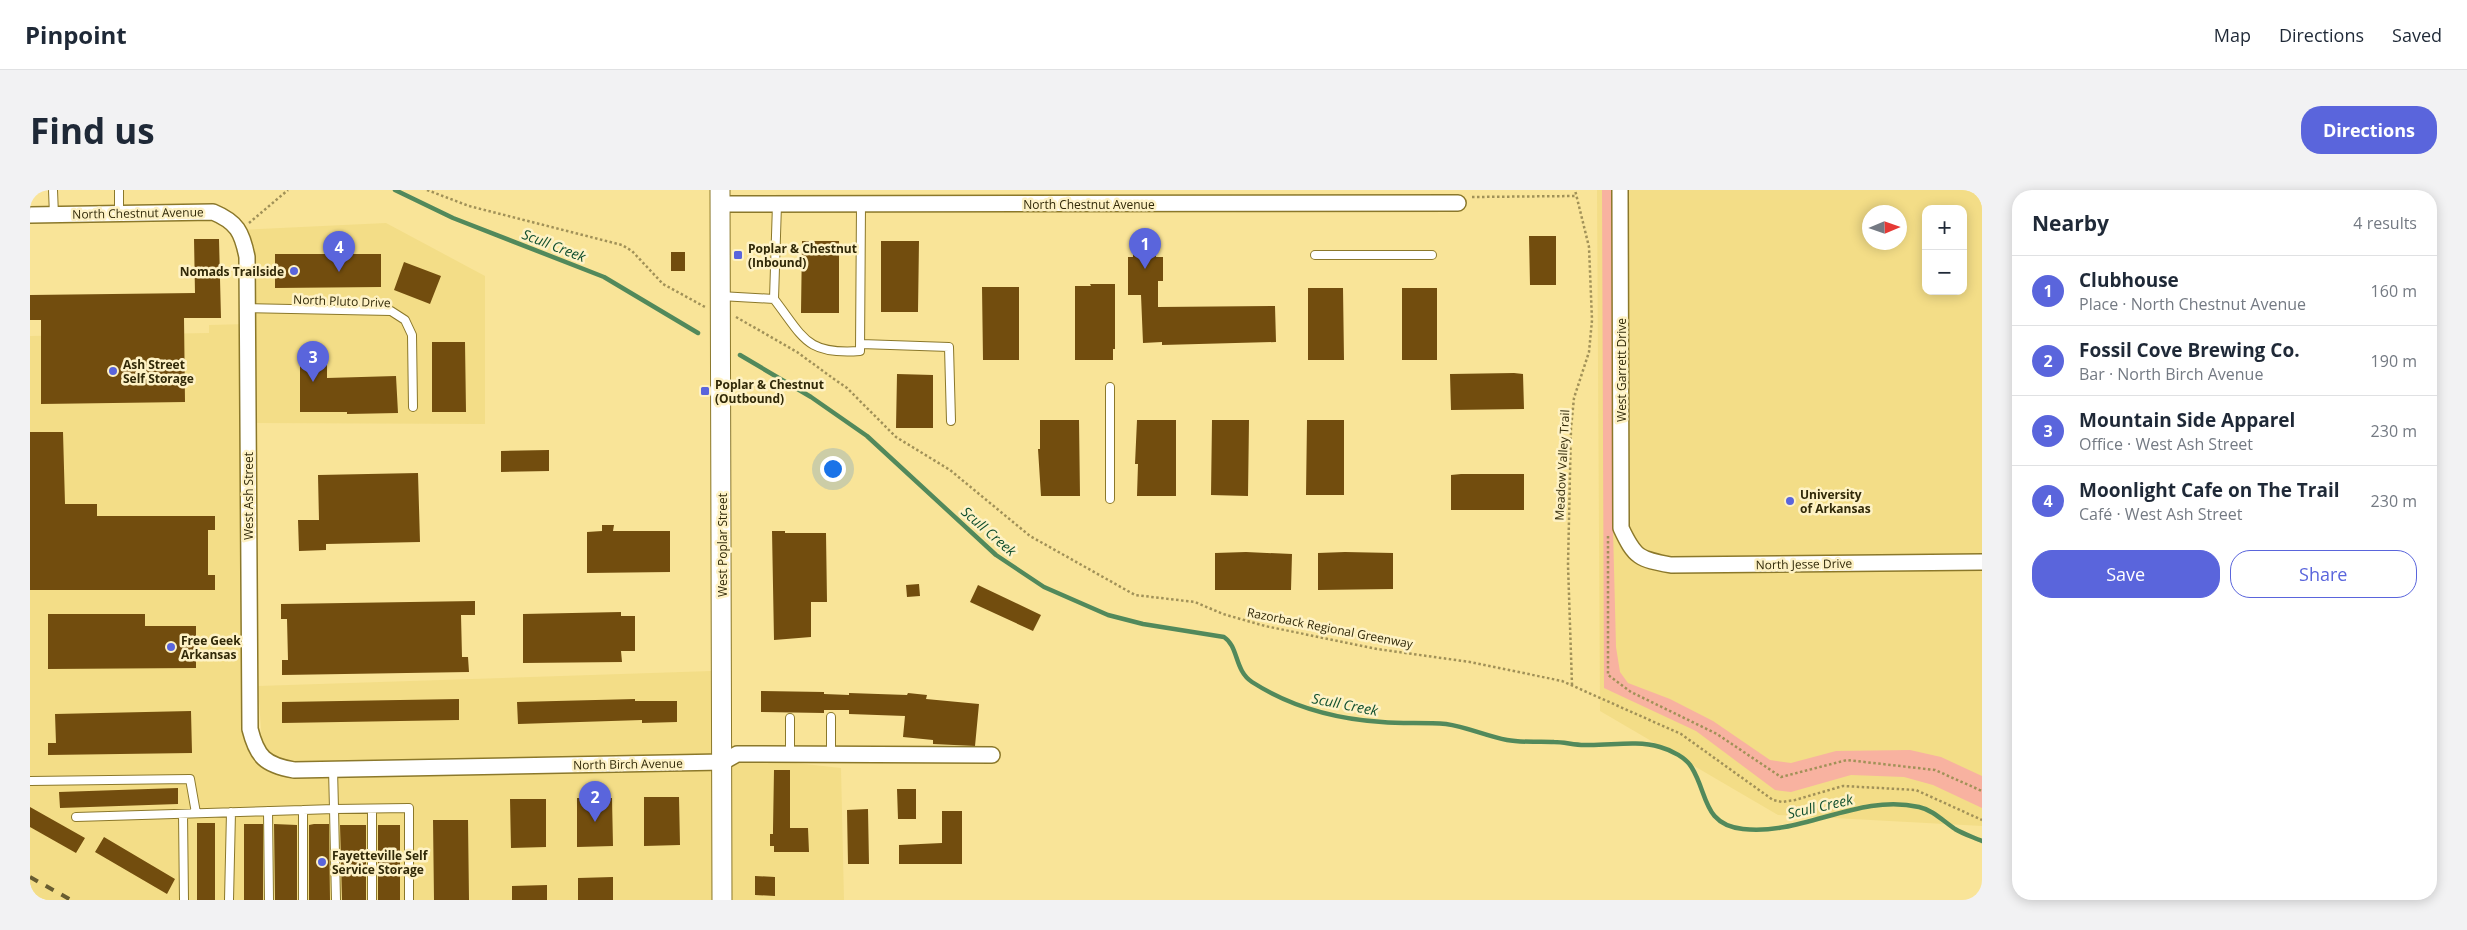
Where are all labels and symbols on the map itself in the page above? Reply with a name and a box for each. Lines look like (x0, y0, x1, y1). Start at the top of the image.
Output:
street label: North Chestnut Avenue (1023, 196, 1155, 213)
street label: North Chestnut Avenue (72, 203, 204, 223)
north arrow (1862, 205, 1907, 250)
water label: Scull Creek (519, 224, 590, 266)
pin: 1 (1129, 228, 1161, 269)
pin: 4 (323, 231, 355, 272)
place label: Poplar & Chestnut (Inbound) (748, 240, 857, 271)
marker: Poplar & Chestnut (Inbound) (732, 249, 744, 261)
place label: Nomads Trailside (180, 263, 284, 280)
marker: Nomads Trailside (288, 265, 300, 277)
street label: North Pluto Drive (293, 291, 391, 311)
street label: West Garrett Drive (1613, 318, 1630, 422)
pin: 3 (297, 341, 329, 382)
place label: Ash Street Self Storage (123, 356, 194, 387)
marker: Ash Street Self Storage (107, 365, 119, 377)
place label: Poplar & Chestnut (Outbound) (715, 376, 824, 407)
marker: Poplar & Chestnut (Outbound) (699, 385, 711, 397)
street label: Meadow Valley Trail (1551, 409, 1573, 521)
street label: West Ash Street (240, 452, 257, 540)
your location (820, 456, 846, 482)
place label: University of Arkansas (1800, 486, 1871, 517)
street label: West Poplar Street (714, 493, 731, 597)
marker: University of Arkansas (1784, 495, 1796, 507)
water label: Scull Creek (958, 502, 1021, 561)
street label: North Jesse Drive (1756, 555, 1853, 573)
street label: Razorback Regional Greenway (1246, 604, 1415, 653)
place label: Free Geek Arkansas (181, 632, 241, 663)
marker: Free Geek Arkansas (165, 641, 177, 653)
water label: Scull Creek (1310, 688, 1381, 720)
street label: North Birch Avenue (573, 755, 683, 773)
pin: 2 (579, 781, 611, 822)
water label: Scull Creek (1785, 789, 1856, 823)
place label: Fayetteville Self Service Storage (332, 847, 429, 878)
marker: Fayetteville Self Service Storage (316, 856, 328, 868)

